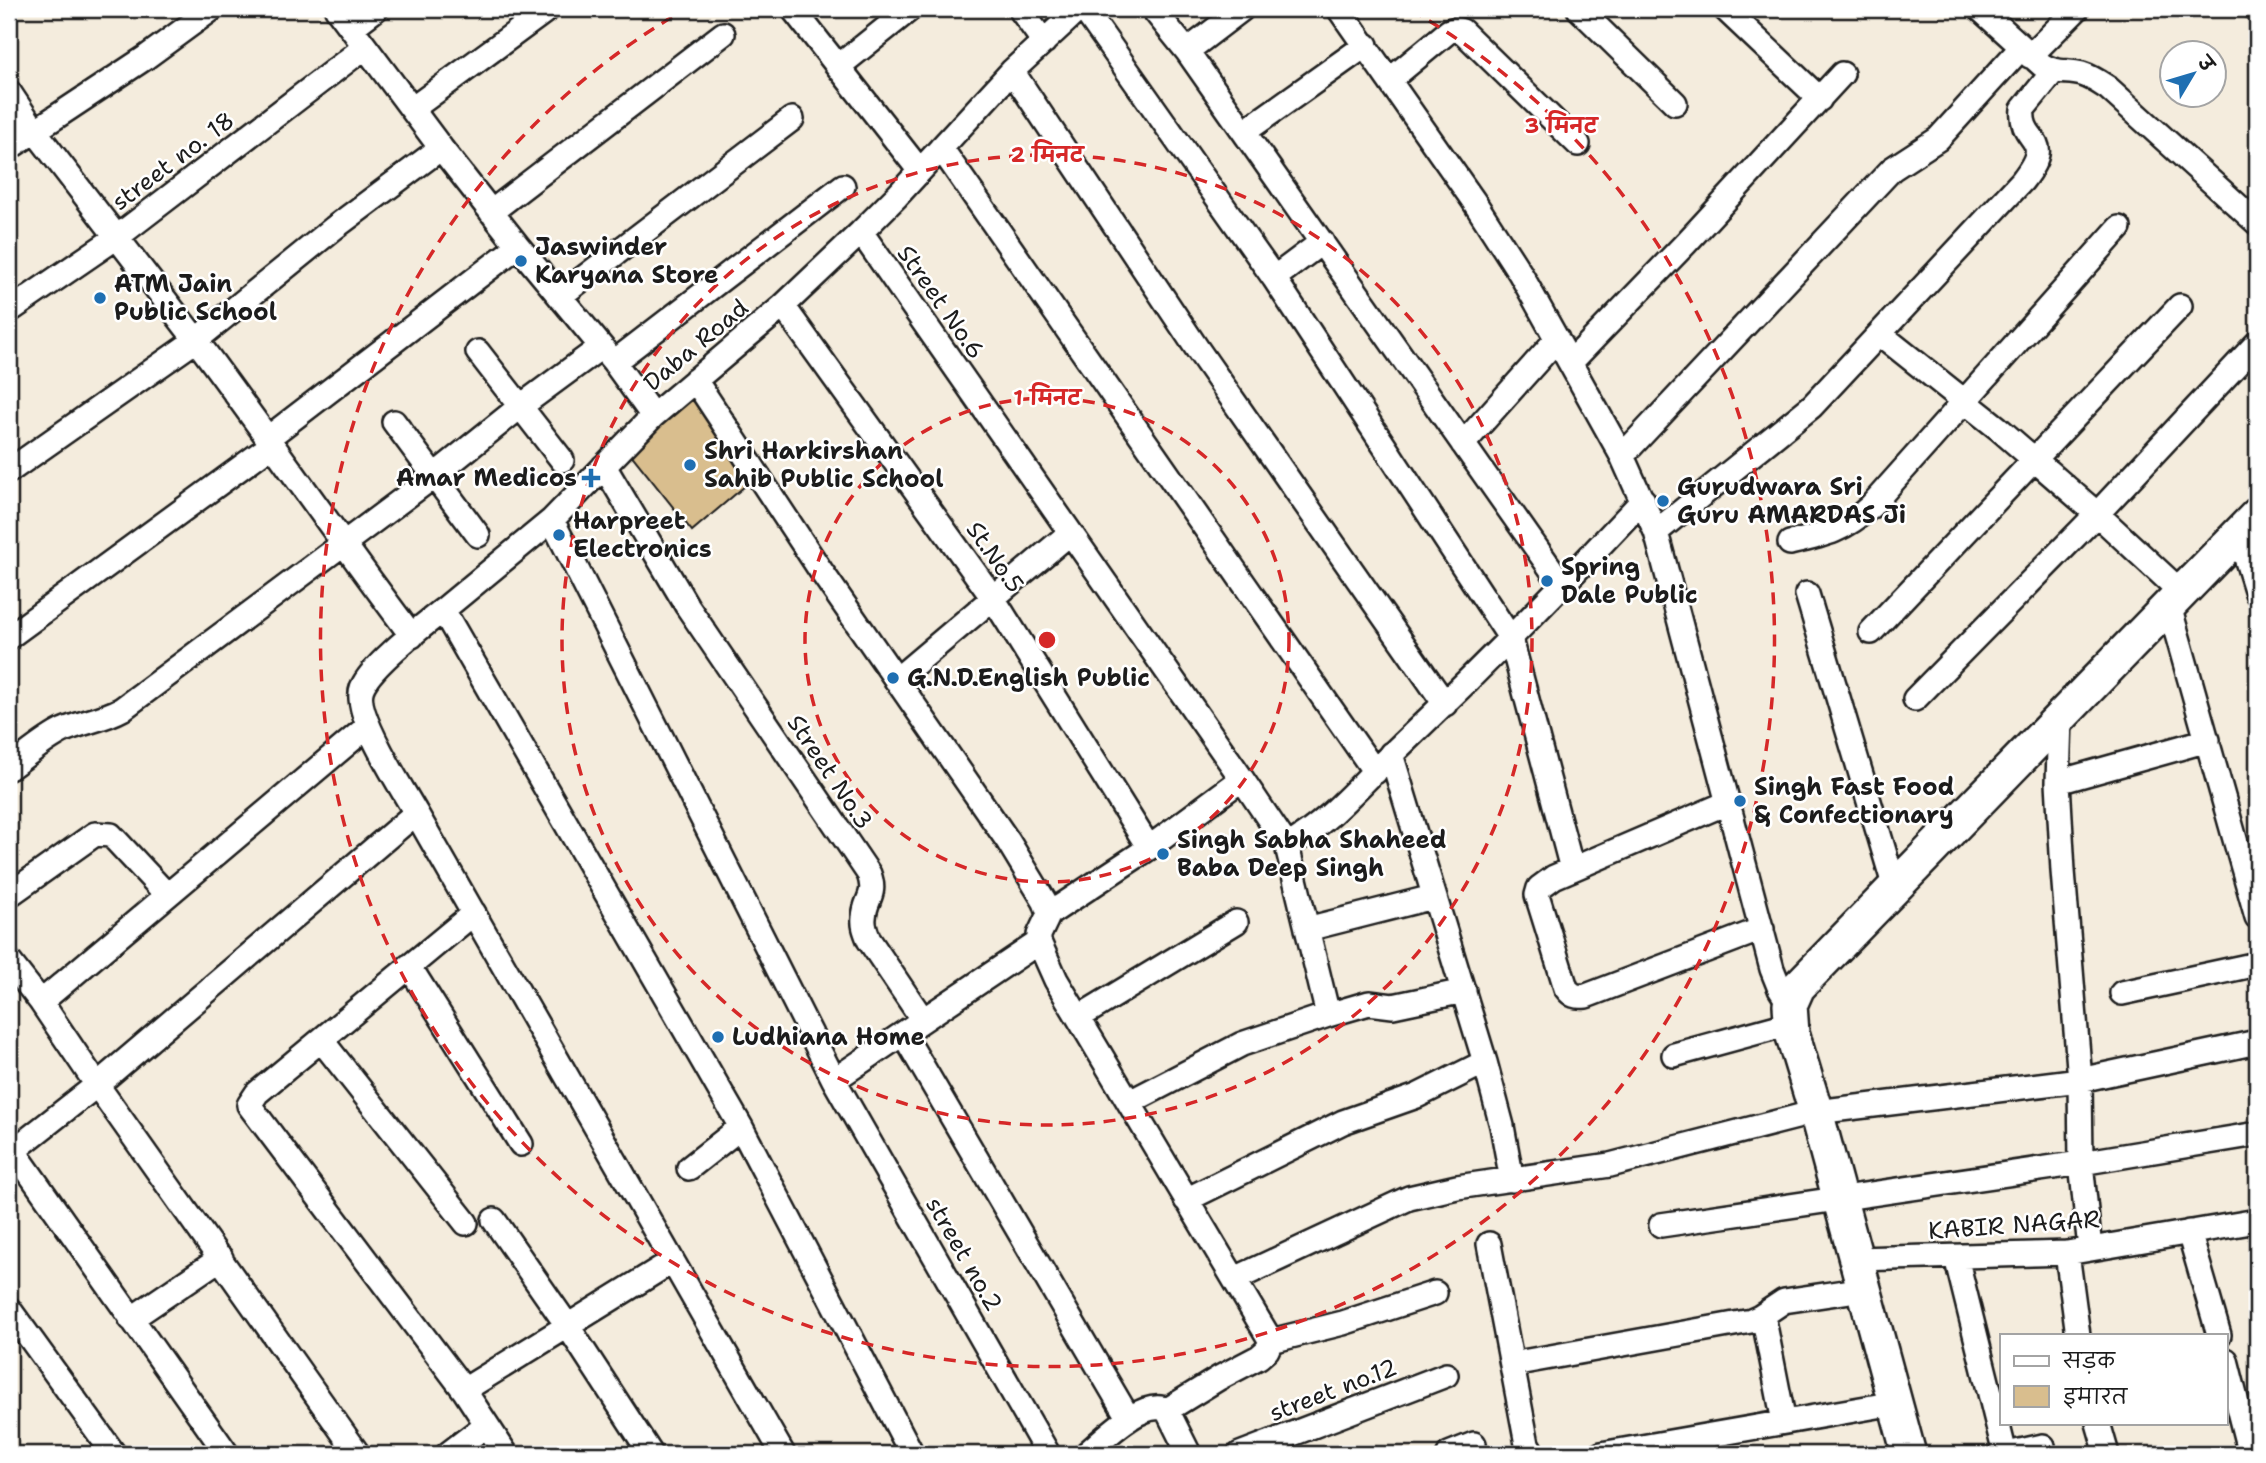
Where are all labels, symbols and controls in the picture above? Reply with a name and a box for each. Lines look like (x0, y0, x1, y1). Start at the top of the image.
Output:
north arrow (2158, 38, 2228, 108)
text: उ (2191, 50, 2221, 78)
street label: street no. 18 (105, 104, 241, 218)
text: 3 मिनट (1525, 110, 1600, 140)
text: 2 मिनट (1011, 139, 1086, 169)
place label: Jaswinder Karyana Store (535, 231, 719, 291)
street label: Street No.6 (890, 239, 992, 365)
marker: Jaswinder Karyana Store (513, 253, 529, 269)
place label: ATM Jain Public School (114, 268, 277, 328)
marker: ATM Jain Public School (92, 290, 108, 306)
street label: Daba Road (637, 292, 755, 398)
text: 1 मिनट (1013, 382, 1083, 412)
place label: Shri Harkirshan Sahib Public School (704, 435, 944, 495)
marker: Shri Harkirshan Sahib Public School (682, 457, 698, 473)
place label: Amar Medicos (396, 462, 577, 494)
marker: Amar Medicos (583, 470, 599, 486)
place label: Gurudwara Sri Guru AMARDAS Ji (1677, 471, 1906, 531)
marker: Gurudwara Sri Guru AMARDAS Ji (1655, 493, 1671, 509)
place label: Harpreet Electronics (573, 505, 712, 565)
street label: St.No.5 (959, 515, 1031, 599)
marker: Harpreet Electronics (551, 527, 567, 543)
place label: Spring Dale Public (1561, 551, 1698, 611)
marker: Spring Dale Public (1539, 573, 1555, 589)
centre of rings (1035, 628, 1059, 652)
place label: G.N.D.English Public (907, 662, 1150, 694)
marker: G.N.D.English Public (885, 670, 901, 686)
street label: Street No.3 (780, 708, 880, 836)
place label: Singh Fast Food & Confectionary (1754, 771, 1954, 831)
marker: Singh Fast Food & Confectionary (1732, 793, 1748, 809)
place label: Singh Sabha Shaheed Baba Deep Singh (1177, 824, 1447, 884)
marker: Singh Sabha Shaheed Baba Deep Singh (1155, 846, 1171, 862)
place label: Ludhiana Home (732, 1021, 925, 1053)
marker: Ludhiana Home (710, 1029, 726, 1045)
street label: street no.2 (918, 1191, 1010, 1317)
street label: KABIR NAGAR (1927, 1203, 2101, 1247)
legend (2000, 1334, 2228, 1424)
text: सड़क (2062, 1347, 2116, 1375)
street label: street no.12 (1265, 1351, 1401, 1429)
text: इमारत (2063, 1383, 2129, 1411)

